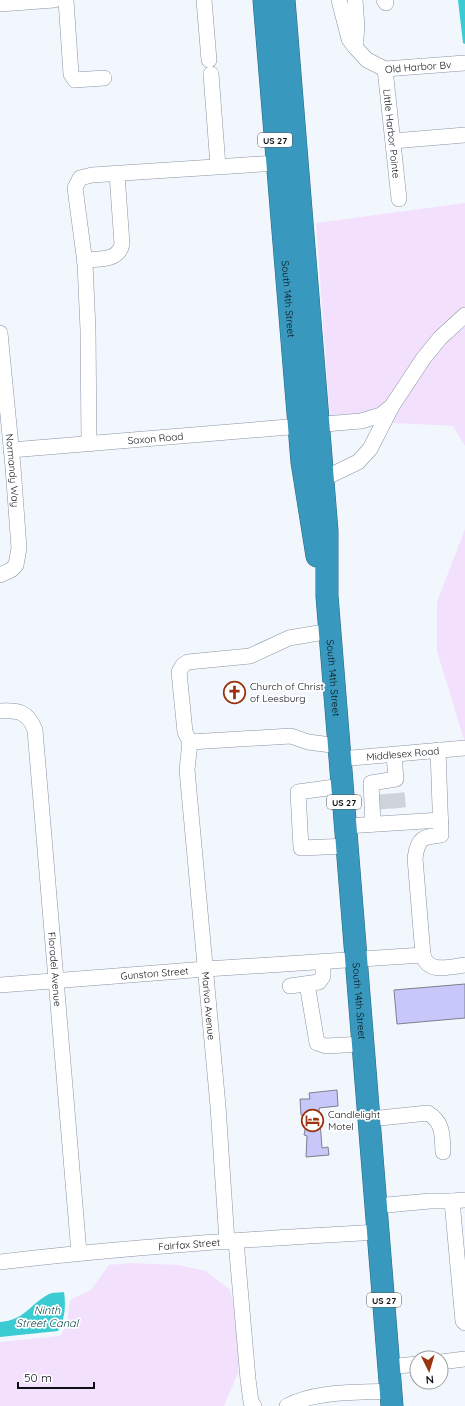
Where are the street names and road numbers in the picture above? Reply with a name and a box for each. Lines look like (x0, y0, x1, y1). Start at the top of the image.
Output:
street label: Old Harbor Bv (385, 58, 452, 75)
street label: Little Harbor Pointe (381, 88, 403, 179)
road number: US 27 (258, 133, 292, 147)
street label: South 14th Street (279, 260, 298, 339)
street label: Saxon Road (127, 429, 184, 447)
street label: Normandy Way (3, 433, 22, 508)
street label: South 14th Street (324, 639, 343, 718)
street label: Middlesex Road (366, 744, 440, 763)
road number: US 27 (327, 795, 361, 809)
street label: Floradel Avenue (46, 931, 65, 1007)
street label: South 14th Street (350, 962, 369, 1041)
street label: Gunston Street (120, 964, 190, 982)
street label: Mariva Avenue (199, 971, 218, 1041)
street label: Fairfax Street (158, 1235, 221, 1253)
road number: US 27 (367, 1293, 401, 1307)

